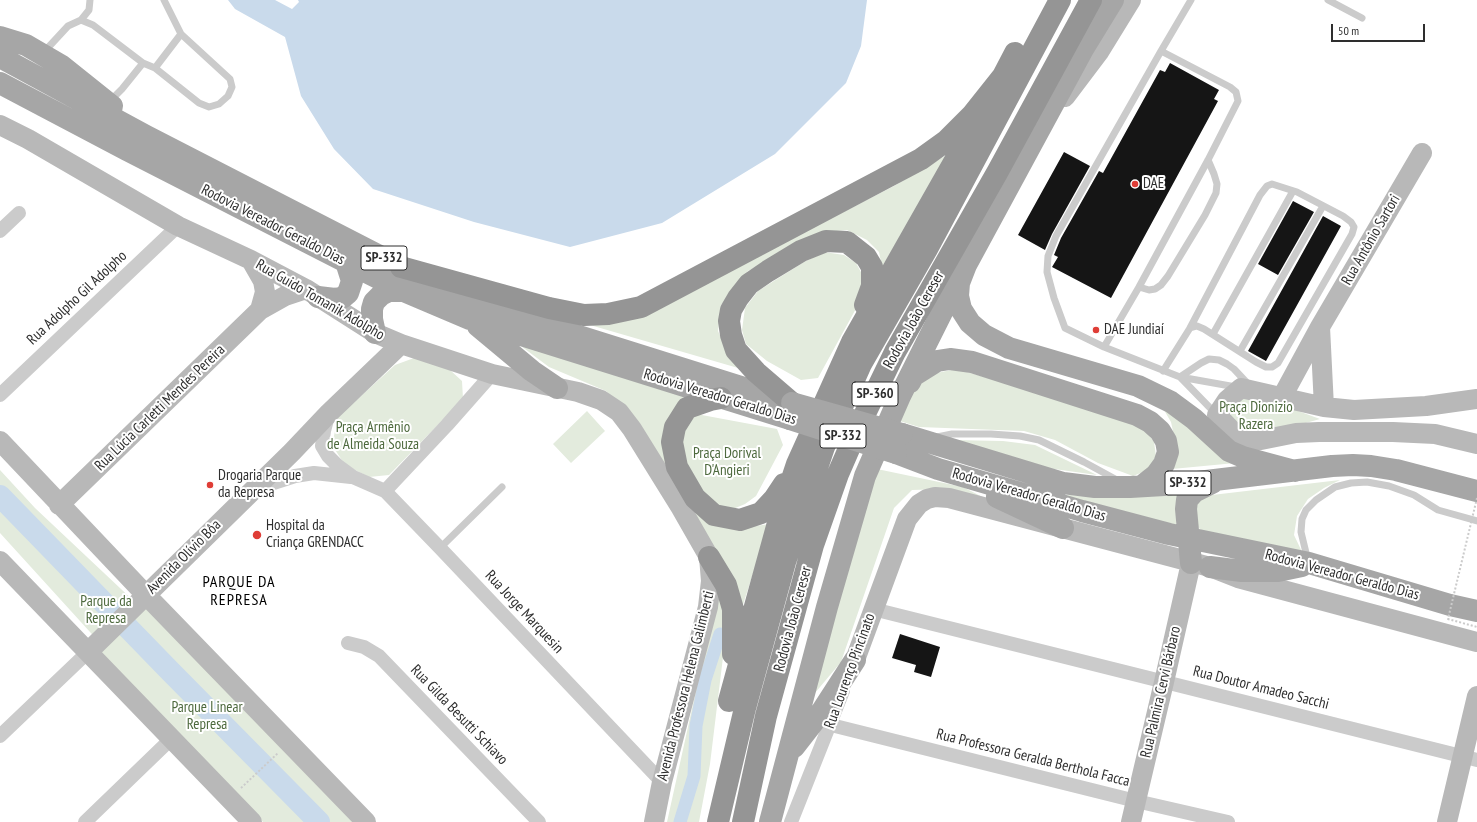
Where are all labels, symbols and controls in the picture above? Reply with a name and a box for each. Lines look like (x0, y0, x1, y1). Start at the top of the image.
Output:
scale bar (1333, 16, 1427, 42)
text: 50 m (1338, 23, 1359, 38)
place label: DAE (1143, 175, 1164, 193)
marker: DAE (1130, 179, 1140, 189)
street label: Rodovia Vereador Geraldo Dias (198, 181, 348, 269)
street label: Rua Antônio Sartori (1338, 192, 1404, 288)
road number: SP-332 (361, 246, 407, 270)
street label: Rua Adolpho Gil Adolpho (23, 247, 131, 349)
street label: Rua Guido Tomanik Adolpho (252, 256, 388, 344)
street label: Rodovia João Cereser (880, 268, 948, 372)
place label: DAE Jundiaí (1104, 321, 1164, 339)
marker: DAE Jundiaí (1091, 325, 1101, 335)
street label: Rua Lúcia Carletti Mendes Pereira (91, 341, 229, 475)
street label: Rodovia Vereador Geraldo Dias (641, 365, 799, 429)
road number: SP-360 (852, 382, 898, 406)
park label: Praça Dionizio Razera (1219, 399, 1293, 434)
park label: Praça Armênio de Almeida Souza (327, 419, 419, 454)
road number: SP-332 (820, 424, 866, 448)
park label: Praça Dorival D'Angieri (693, 445, 761, 480)
street label: Rodovia Vereador Geraldo Dias (950, 464, 1108, 526)
place label: Drogaria Parque da Represa (218, 467, 301, 502)
road number: SP-332 (1165, 471, 1211, 495)
marker: Drogaria Parque da Represa (205, 480, 215, 490)
street label: Avenida Olívio Bôa (143, 516, 225, 598)
place label: Hospital da Criança GRENDACC (266, 517, 364, 552)
marker: Hospital da Criança GRENDACC (251, 529, 263, 541)
street label: Rodovia Vereador Geraldo Dias (1263, 546, 1421, 604)
street label: Rodovia João Cereser (770, 564, 816, 674)
street label: Rua Jorge Marquesin (481, 567, 567, 657)
district label: PARQUE DA REPRESA (202, 572, 276, 610)
street label: Avenida Professora Helena Galimberti (654, 589, 718, 783)
park label: Parque da Represa (80, 593, 132, 628)
street label: Rua Lourenço Pincinato (821, 611, 879, 731)
street label: Rua Palmira Cervi Bárbaro (1137, 625, 1185, 759)
street label: Rua Gilda Besutti Schiavo (407, 661, 511, 769)
street label: Rua Doutor Amadeo Sacchi (1191, 662, 1331, 714)
park label: Parque Linear Represa (171, 699, 243, 734)
street label: Rua Professora Geralda Berthola Facca (934, 725, 1132, 791)

